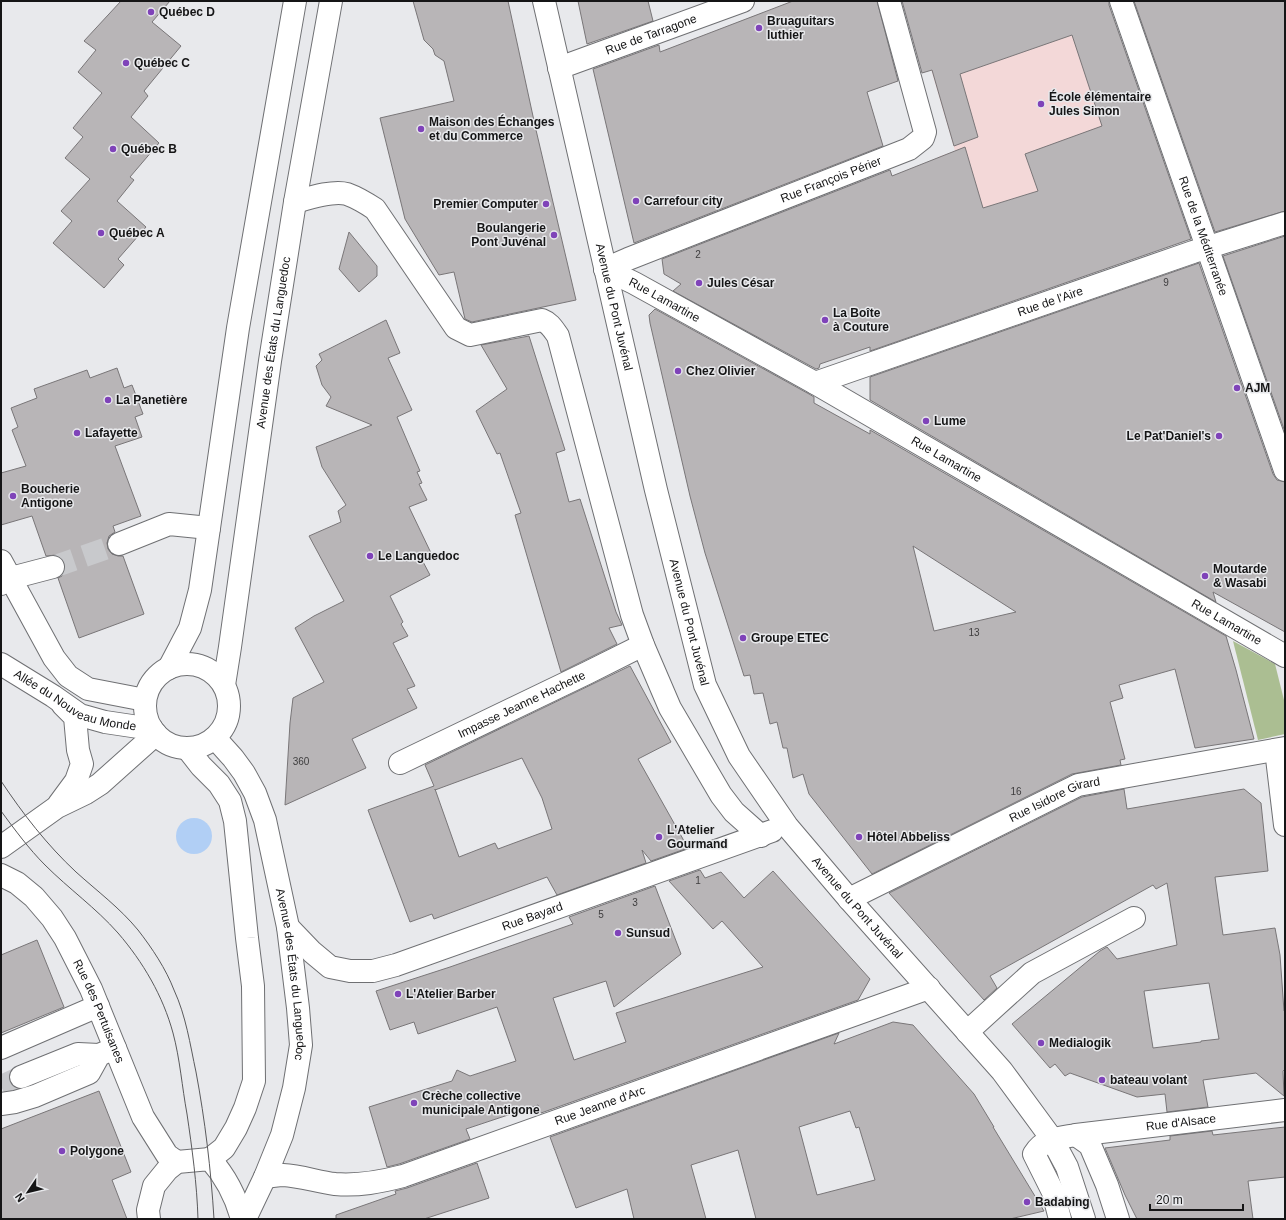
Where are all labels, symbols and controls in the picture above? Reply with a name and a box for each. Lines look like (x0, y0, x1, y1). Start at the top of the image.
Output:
place label: Québec D (159, 5, 215, 19)
marker: Québec D (146, 7, 156, 17)
street label: Rue de Tarragone (604, 11, 699, 57)
place label: Bruaguitars luthier (767, 14, 835, 42)
marker: Bruaguitars luthier (754, 23, 764, 33)
place label: Québec C (134, 56, 190, 70)
marker: Québec C (121, 58, 131, 68)
place label: École élémentaire Jules Simon (1049, 89, 1151, 118)
marker: École élémentaire Jules Simon (1036, 99, 1046, 109)
place label: Maison des Échanges et du Commerce (429, 114, 555, 143)
marker: Maison des Échanges et du Commerce (416, 124, 426, 134)
place label: Québec B (121, 142, 177, 156)
marker: Québec B (108, 144, 118, 154)
street label: Rue François Périer (779, 154, 883, 206)
street label: Rue de la Méditerranée (1176, 174, 1231, 298)
place label: Carrefour city (644, 194, 723, 208)
marker: Carrefour city (631, 196, 641, 206)
place label: Premier Computer (433, 197, 538, 211)
marker: Premier Computer (541, 199, 551, 209)
place label: Boulangerie Pont Juvénal (471, 221, 546, 249)
place label: Québec A (109, 226, 165, 240)
marker: Québec A (96, 228, 106, 238)
marker: Boulangerie Pont Juvénal (549, 230, 559, 240)
street label: Avenue du Pont Juvénal (593, 242, 635, 372)
house number: 2 (695, 249, 701, 260)
street label: Avenue des États du Languedoc (254, 256, 293, 429)
street label: Rue Lamartine (627, 275, 703, 325)
place label: Jules César (707, 276, 775, 290)
house number: 9 (1163, 277, 1169, 288)
marker: Jules César (694, 278, 704, 288)
street label: Rue de l'Aire (1016, 284, 1085, 319)
place label: La Boîte à Couture (833, 306, 889, 334)
marker: La Boîte à Couture (820, 315, 830, 325)
place label: Chez Olivier (686, 364, 756, 378)
marker: Chez Olivier (673, 366, 683, 376)
place label: AJM (1245, 381, 1270, 395)
marker: AJM (1232, 383, 1242, 393)
place label: La Panetière (116, 393, 188, 407)
marker: La Panetière (103, 395, 113, 405)
place label: Lume (934, 414, 966, 428)
marker: Lume (921, 416, 931, 426)
place label: Lafayette (85, 426, 138, 440)
marker: Lafayette (72, 428, 82, 438)
place label: Le Pat'Daniel's (1127, 429, 1211, 443)
marker: Le Pat'Daniel's (1214, 431, 1224, 441)
street label: Rue Lamartine (909, 433, 984, 485)
place label: Boucherie Antigone (21, 482, 80, 510)
marker: Boucherie Antigone (8, 491, 18, 501)
place label: Le Languedoc (378, 549, 460, 563)
marker: Le Languedoc (365, 551, 375, 561)
street label: Avenue du Pont Juvénal (667, 557, 712, 687)
place label: Moutarde & Wasabi (1213, 562, 1267, 590)
marker: Moutarde & Wasabi (1200, 571, 1210, 581)
street label: Rue Lamartine (1189, 596, 1264, 648)
house number: 13 (968, 627, 980, 638)
place label: Groupe ETEC (751, 631, 829, 645)
marker: Groupe ETEC (738, 633, 748, 643)
street label: Allée du Nouveau Monde (11, 667, 137, 734)
street label: Impasse Jeanne Hachette (456, 668, 588, 741)
house number: 360 (293, 756, 310, 767)
street label: Rue Isidore Girard (1007, 774, 1101, 825)
house number: 16 (1010, 786, 1022, 797)
place label: L'Atelier Gourmand (667, 823, 728, 851)
place label: Hôtel Abbeliss (867, 830, 950, 844)
marker: L'Atelier Gourmand (654, 832, 664, 842)
marker: Hôtel Abbeliss (854, 832, 864, 842)
street label: Avenue du Pont Juvénal (809, 854, 905, 961)
house number: 1 (695, 875, 701, 886)
street label: Avenue des États du Languedoc (273, 887, 308, 1061)
house number: 3 (632, 897, 638, 908)
street label: Rue Bayard (500, 899, 565, 934)
house number: 5 (598, 909, 604, 920)
place label: Sunsud (626, 926, 670, 940)
marker: Sunsud (613, 928, 623, 938)
street label: Rue des Pertuisanes (70, 957, 127, 1065)
place label: L'Atelier Barber (406, 987, 496, 1001)
marker: L'Atelier Barber (393, 989, 403, 999)
place label: Medialogik (1049, 1036, 1111, 1050)
marker: Medialogik (1036, 1038, 1046, 1048)
place label: bateau volant (1110, 1073, 1187, 1087)
marker: bateau volant (1097, 1075, 1107, 1085)
street label: Rue Jeanne d'Arc (553, 1083, 647, 1128)
place label: Crèche collective municipale Antigone (422, 1089, 540, 1117)
marker: Crèche collective municipale Antigone (409, 1098, 419, 1108)
street label: Rue d'Alsace (1145, 1111, 1217, 1134)
place label: Polygone (70, 1144, 124, 1158)
marker: Polygone (57, 1146, 67, 1156)
north arrow (8, 1172, 48, 1212)
scale bar (1150, 1186, 1243, 1212)
text: N (13, 1191, 27, 1204)
text: 20 m (1156, 1193, 1183, 1207)
place label: Badabing (1035, 1195, 1090, 1209)
marker: Badabing (1022, 1197, 1032, 1207)

